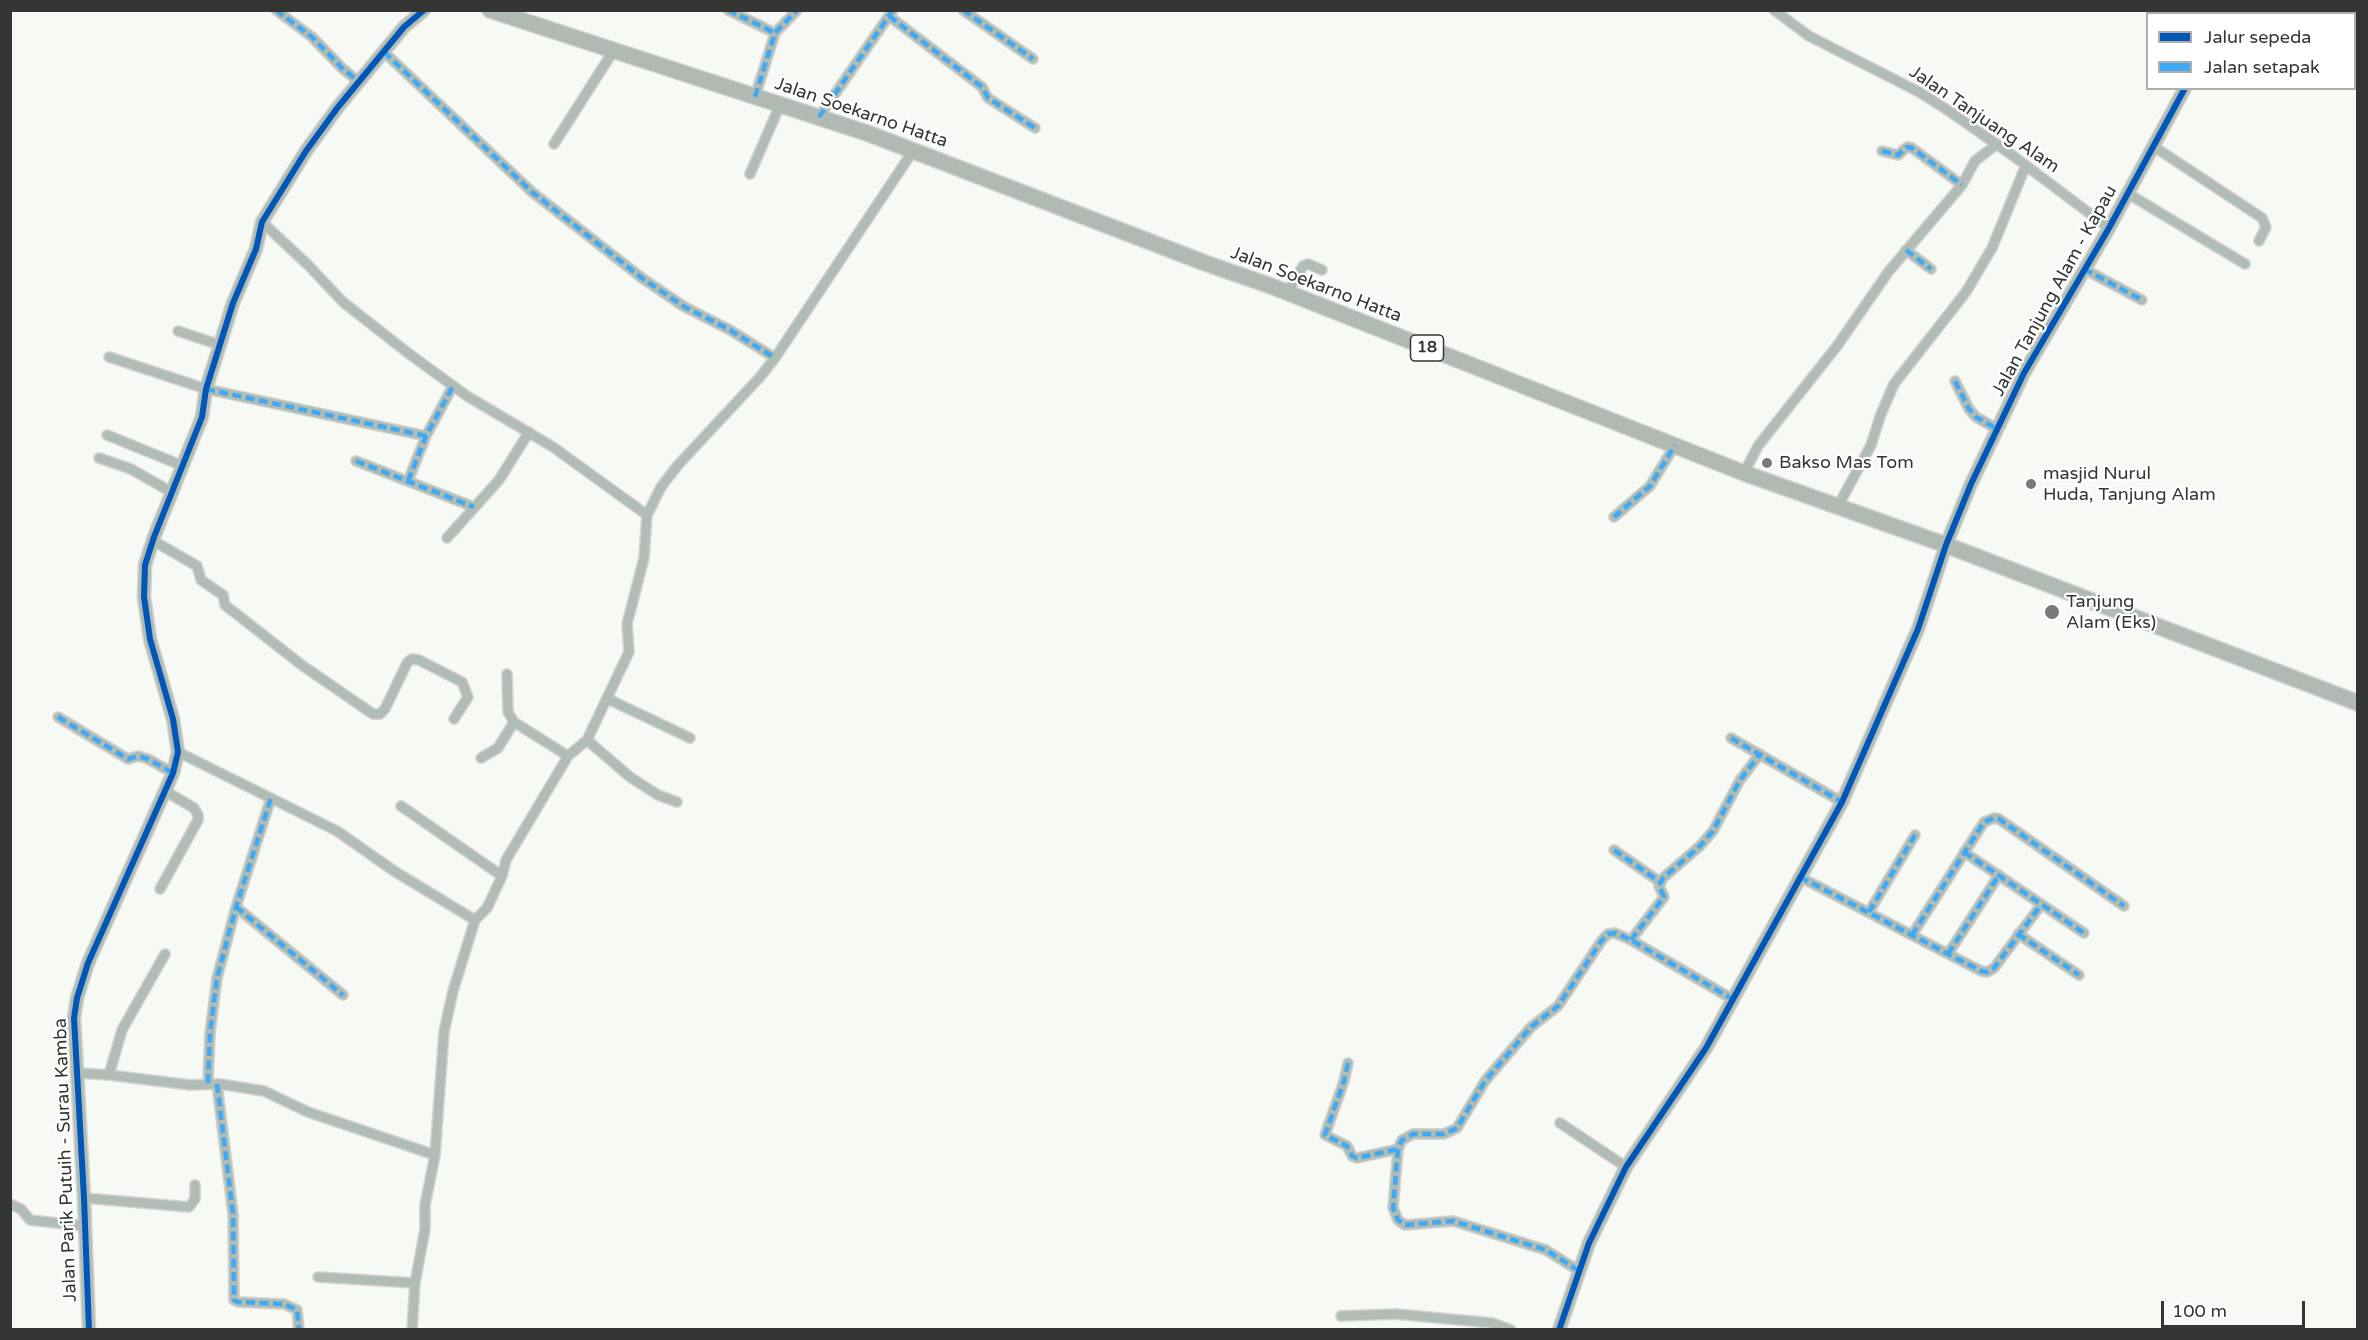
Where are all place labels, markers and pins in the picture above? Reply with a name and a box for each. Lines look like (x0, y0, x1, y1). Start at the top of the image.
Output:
place label: Bakso Mas Tom (1779, 452, 1914, 474)
marker: Bakso Mas Tom (1760, 456, 1774, 470)
place label: masjid Nurul Huda, Tanjung Alam (2043, 463, 2216, 506)
marker: masjid Nurul Huda, Tanjung Alam (2024, 477, 2038, 491)
place label: Tanjung Alam (Eks) (2066, 591, 2156, 634)
marker: Tanjung Alam (Eks) (2043, 603, 2061, 621)

